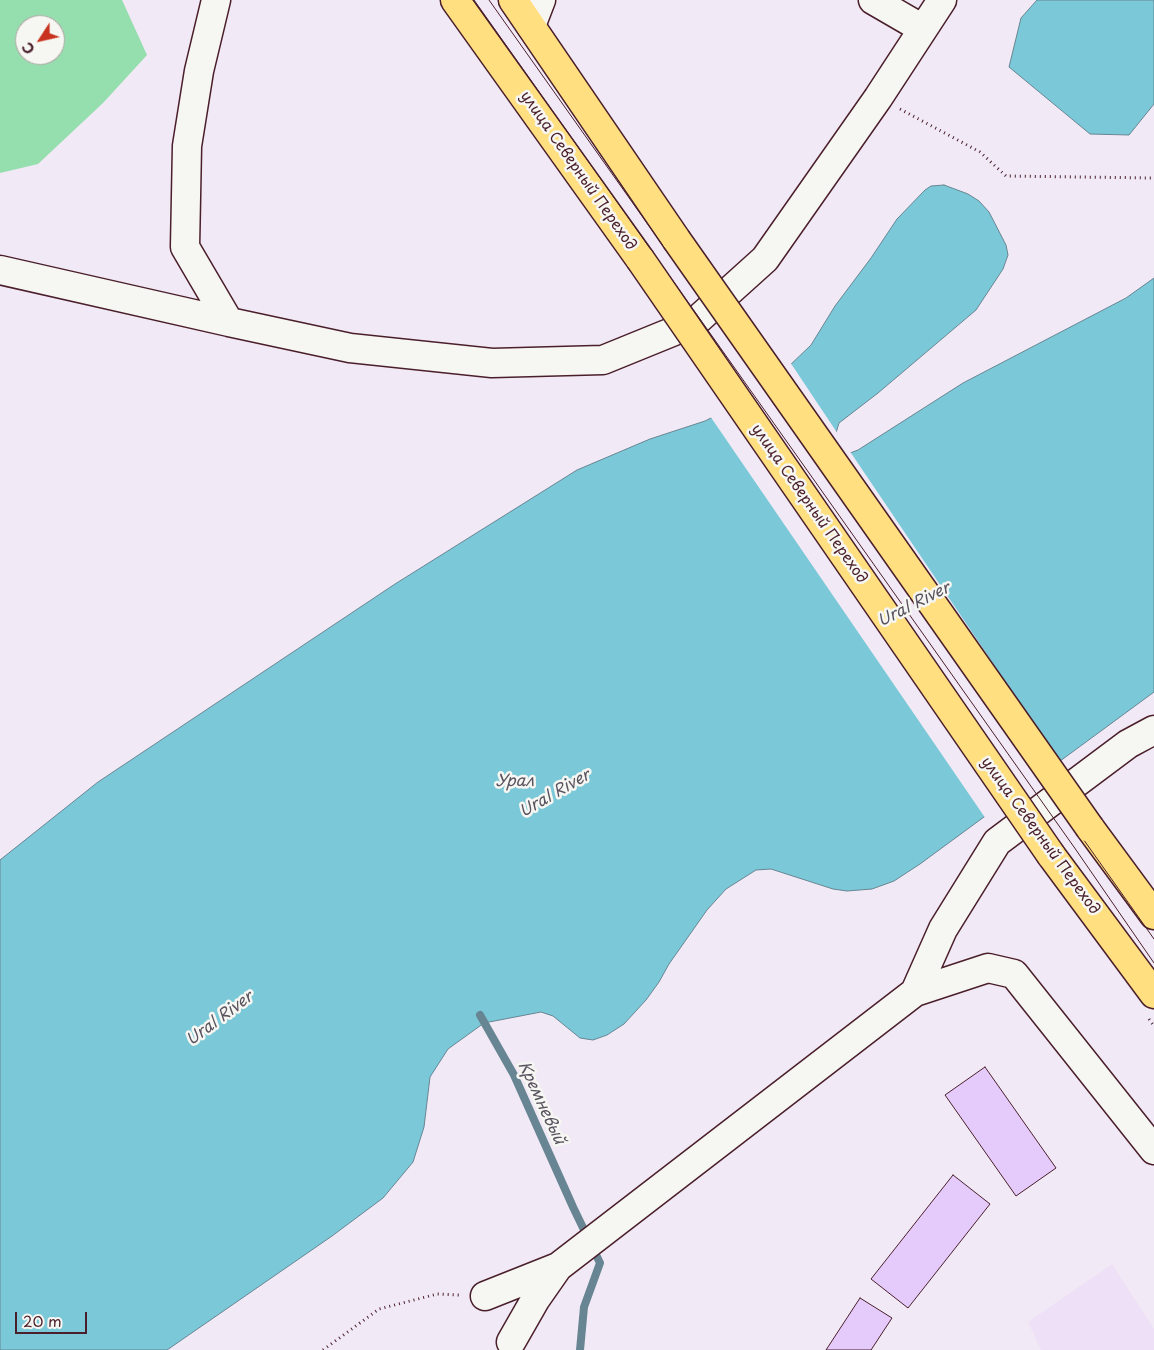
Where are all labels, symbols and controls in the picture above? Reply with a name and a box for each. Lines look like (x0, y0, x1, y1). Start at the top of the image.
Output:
north arrow (15, 15, 65, 65)
text: С (17, 38, 40, 59)
street label: улица Северный Переход (516, 88, 640, 254)
street label: улица Северный Переход (747, 421, 871, 587)
water label: Ural River (875, 579, 953, 631)
street label: улица Северный Переход (977, 754, 1103, 918)
water label: Ural River (516, 766, 594, 822)
water label: Урал (496, 772, 534, 792)
water label: Ural River (183, 988, 257, 1050)
water label: Кремневый (513, 1058, 569, 1148)
scale bar (18, 1302, 90, 1334)
text: 20 m (23, 1309, 62, 1332)

